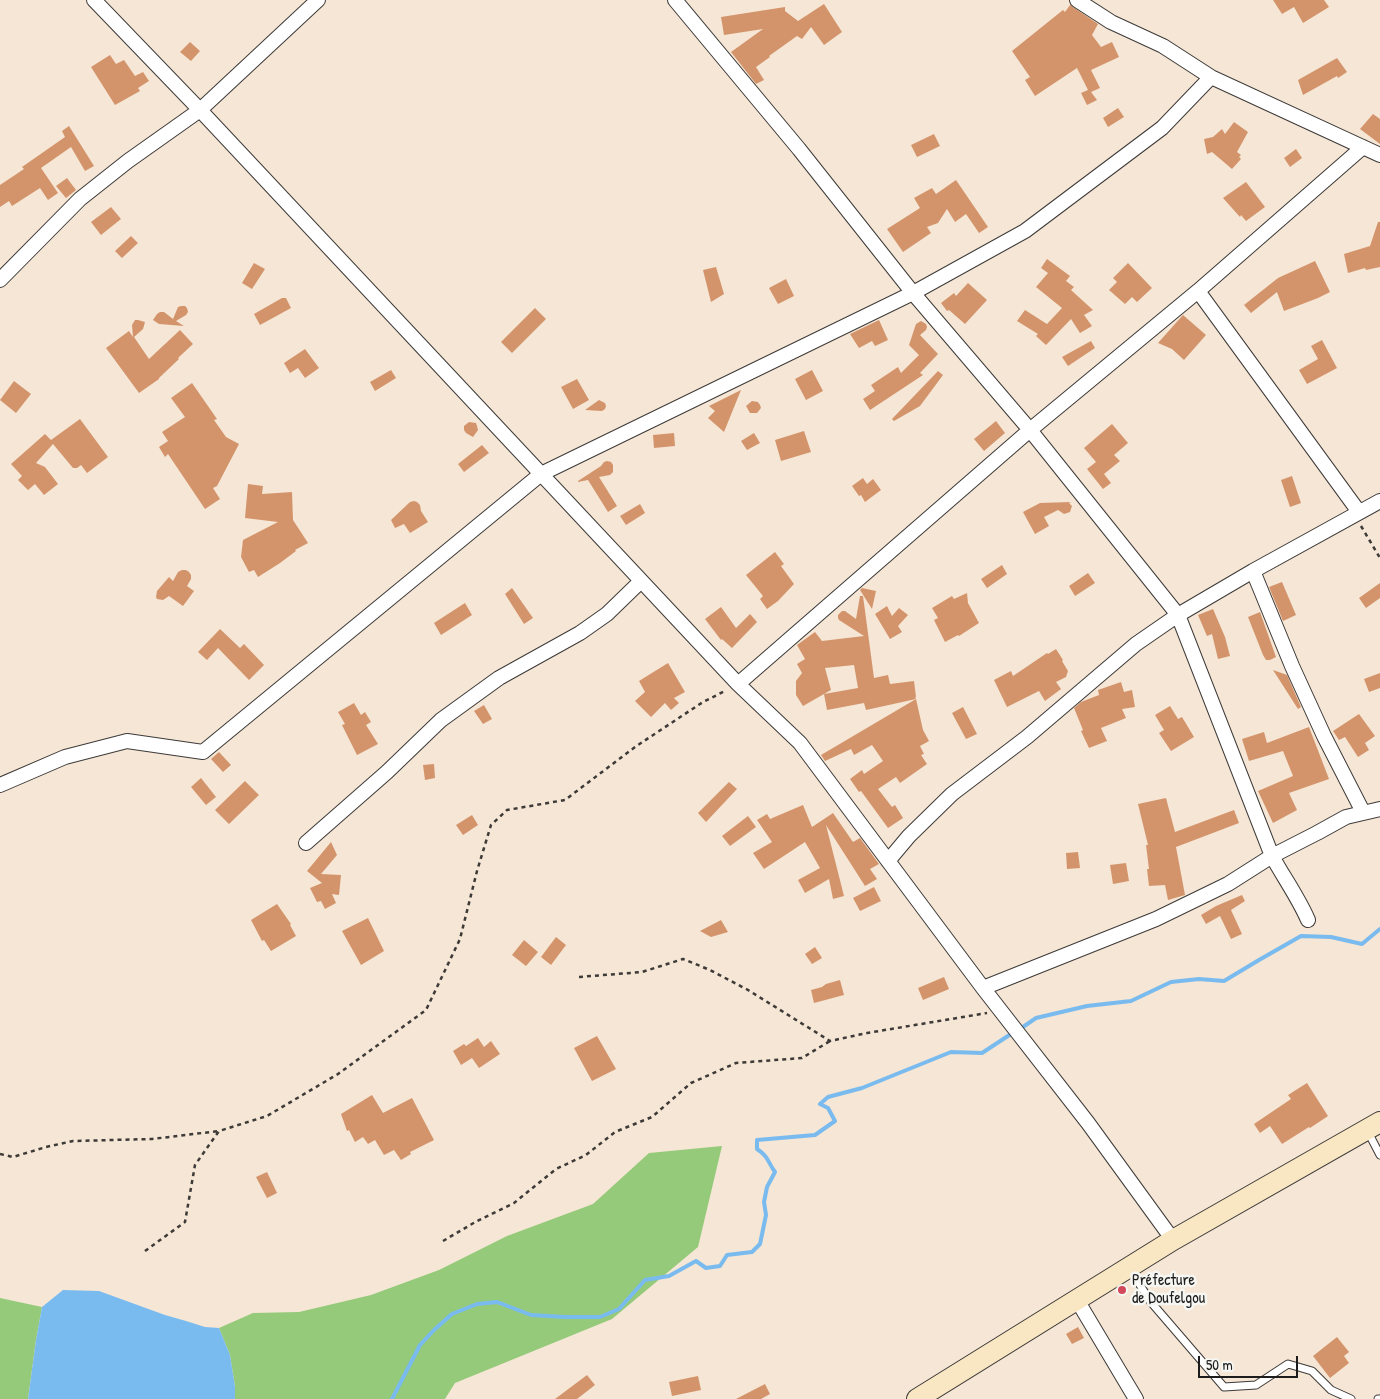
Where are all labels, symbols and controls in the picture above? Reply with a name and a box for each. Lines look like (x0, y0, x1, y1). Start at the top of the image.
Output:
place label: Préfecture de Doufelgou (1132, 1271, 1205, 1309)
marker: Préfecture de Doufelgou (1116, 1284, 1128, 1296)
scale bar (1200, 1346, 1300, 1378)
text: 50 m (1206, 1354, 1233, 1375)

